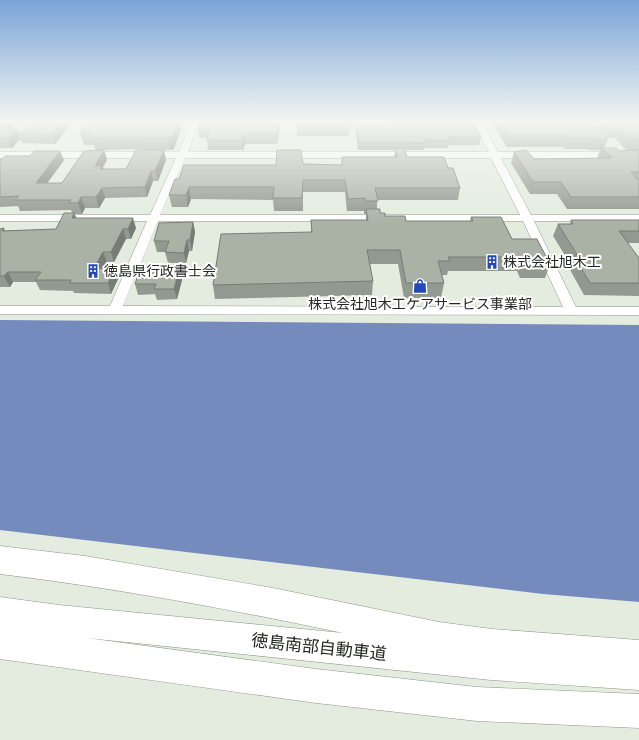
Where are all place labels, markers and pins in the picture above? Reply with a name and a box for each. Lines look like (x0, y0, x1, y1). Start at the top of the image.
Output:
building icon: 株式会社旭木工 (484, 254, 500, 270)
place label: 株式会社旭木工 (503, 254, 601, 270)
building icon: 徳島県行政書士会 (85, 263, 101, 279)
place label: 徳島県行政書士会 (104, 263, 216, 279)
shop icon: 株式会社旭木工ケアサービス事業部 (412, 278, 428, 294)
place label: 株式会社旭木工ケアサービス事業部 (308, 296, 532, 312)

